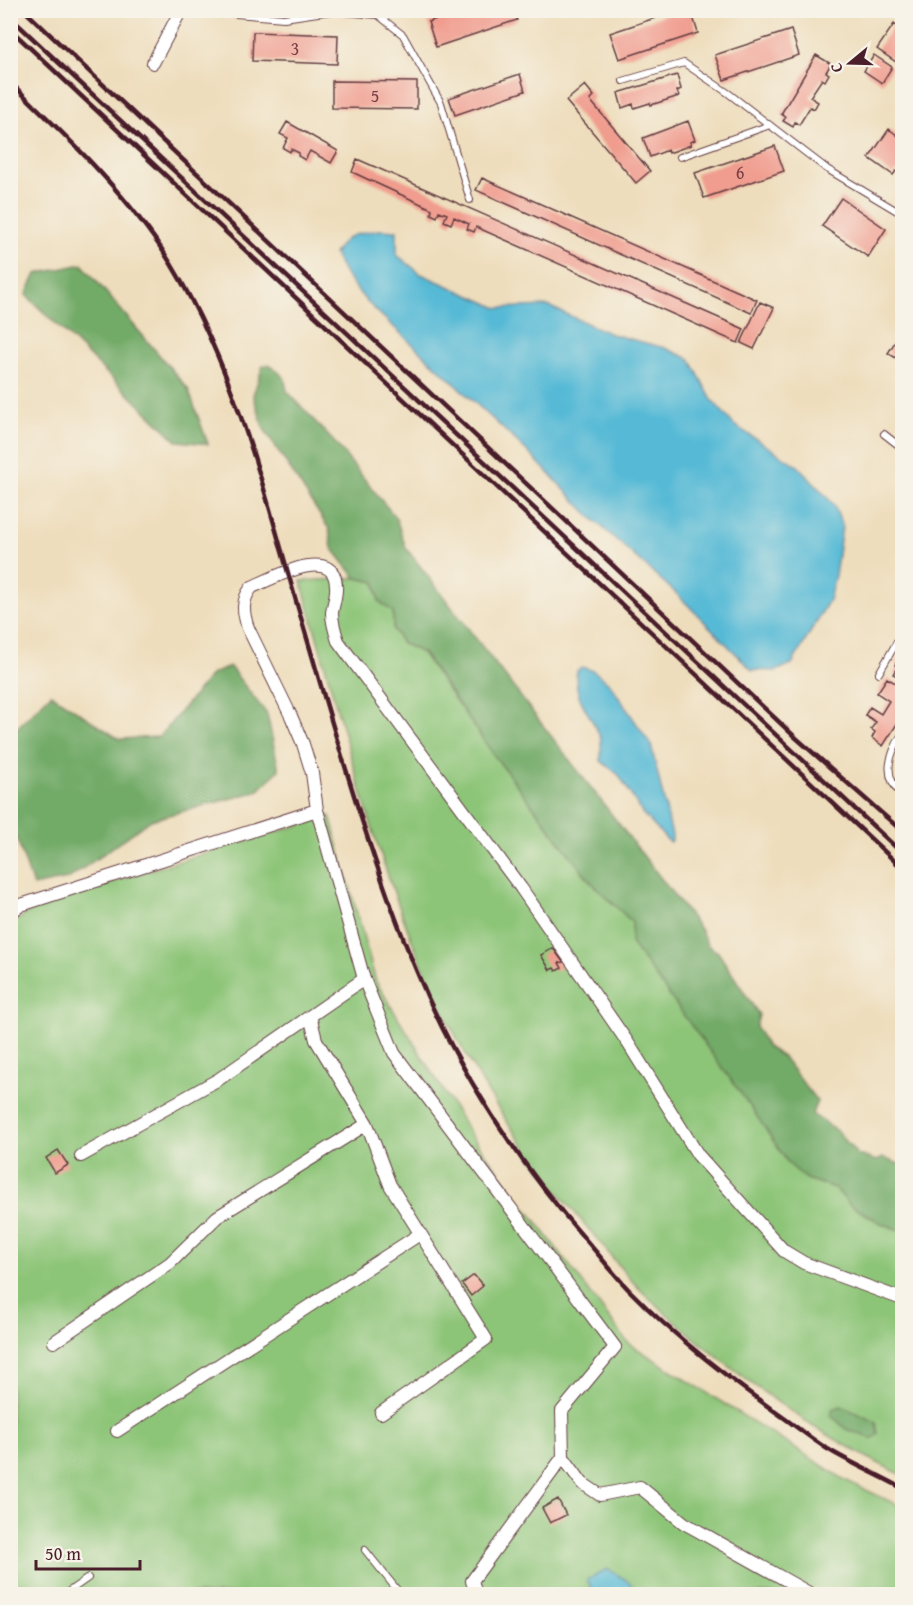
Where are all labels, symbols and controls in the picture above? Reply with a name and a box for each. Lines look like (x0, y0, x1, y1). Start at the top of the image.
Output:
north arrow (820, 33, 880, 93)
house number: 3 (291, 35, 299, 62)
text: С (823, 60, 849, 76)
house number: 5 (371, 82, 379, 109)
house number: 6 (736, 159, 744, 186)
scale bar (36, 1533, 140, 1571)
text: 50 m (45, 1540, 81, 1567)

